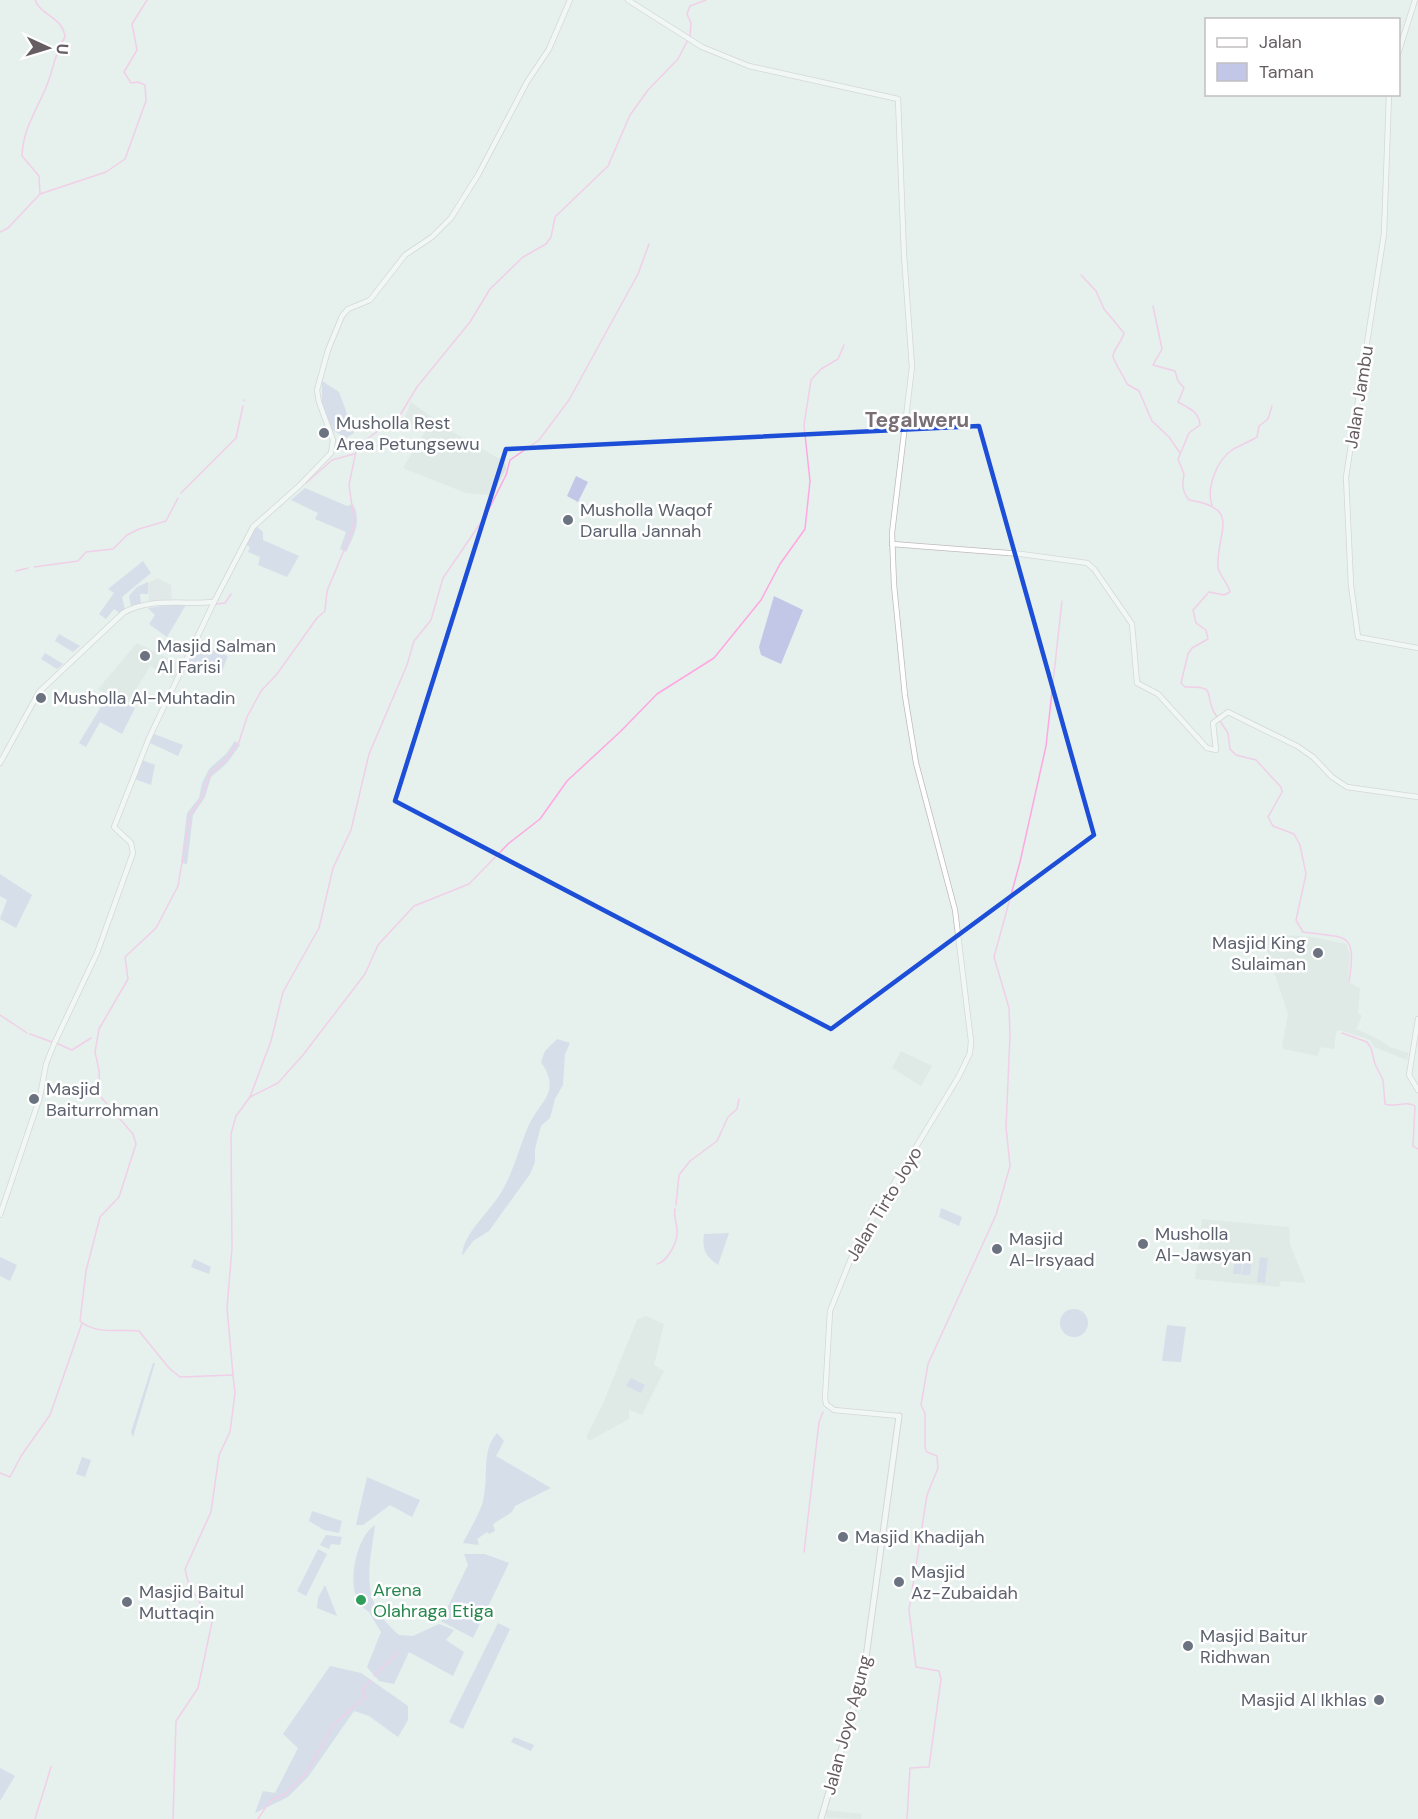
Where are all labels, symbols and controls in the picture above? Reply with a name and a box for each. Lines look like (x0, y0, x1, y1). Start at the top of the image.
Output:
north arrow (18, 18, 78, 78)
legend (1205, 18, 1400, 96)
text: Jalan (1259, 30, 1302, 54)
text: U (52, 43, 73, 55)
text: Taman (1259, 60, 1314, 84)
street label: Jalan Jambu (1339, 344, 1379, 450)
district label: Tegalweru (865, 406, 969, 434)
place label: Musholla Rest Area Petungsewu (336, 411, 480, 456)
marker: Musholla Rest Area Petungsewu (317, 426, 331, 440)
place label: Musholla Waqof Darulla Jannah (580, 498, 713, 543)
marker: Musholla Waqof Darulla Jannah (561, 513, 575, 527)
place label: Masjid Salman Al Farisi (157, 634, 276, 679)
marker: Masjid Salman Al Farisi (138, 649, 152, 663)
place label: Musholla Al-Muhtadin (53, 686, 235, 710)
marker: Musholla Al-Muhtadin (34, 691, 48, 705)
place label: Masjid King Sulaiman (1212, 931, 1306, 976)
marker: Masjid King Sulaiman (1311, 946, 1325, 960)
place label: Masjid Baiturrohman (46, 1077, 159, 1122)
marker: Masjid Baiturrohman (27, 1092, 41, 1106)
street label: Jalan Tirto Joyo (840, 1142, 928, 1266)
place label: Musholla Al-Jawsyan (1155, 1222, 1251, 1267)
place label: Masjid Al-Irsyaad (1009, 1227, 1095, 1272)
marker: Musholla Al-Jawsyan (1136, 1237, 1150, 1251)
marker: Masjid Al-Irsyaad (990, 1242, 1004, 1256)
place label: Masjid Khadijah (855, 1525, 985, 1549)
marker: Masjid Khadijah (836, 1530, 850, 1544)
place label: Masjid Az-Zubaidah (911, 1560, 1018, 1605)
marker: Masjid Az-Zubaidah (892, 1575, 906, 1589)
place label: Arena Olahraga Etiga (373, 1578, 494, 1623)
place label: Masjid Baitul Muttaqin (139, 1580, 244, 1625)
marker: Arena Olahraga Etiga (354, 1593, 368, 1607)
marker: Masjid Baitul Muttaqin (120, 1595, 134, 1609)
place label: Masjid Baitur Ridhwan (1200, 1624, 1308, 1669)
marker: Masjid Baitur Ridhwan (1181, 1639, 1195, 1653)
street label: Jalan Joyo Agung (817, 1652, 877, 1798)
place label: Masjid Al Ikhlas (1241, 1688, 1367, 1712)
marker: Masjid Al Ikhlas (1372, 1693, 1386, 1707)

